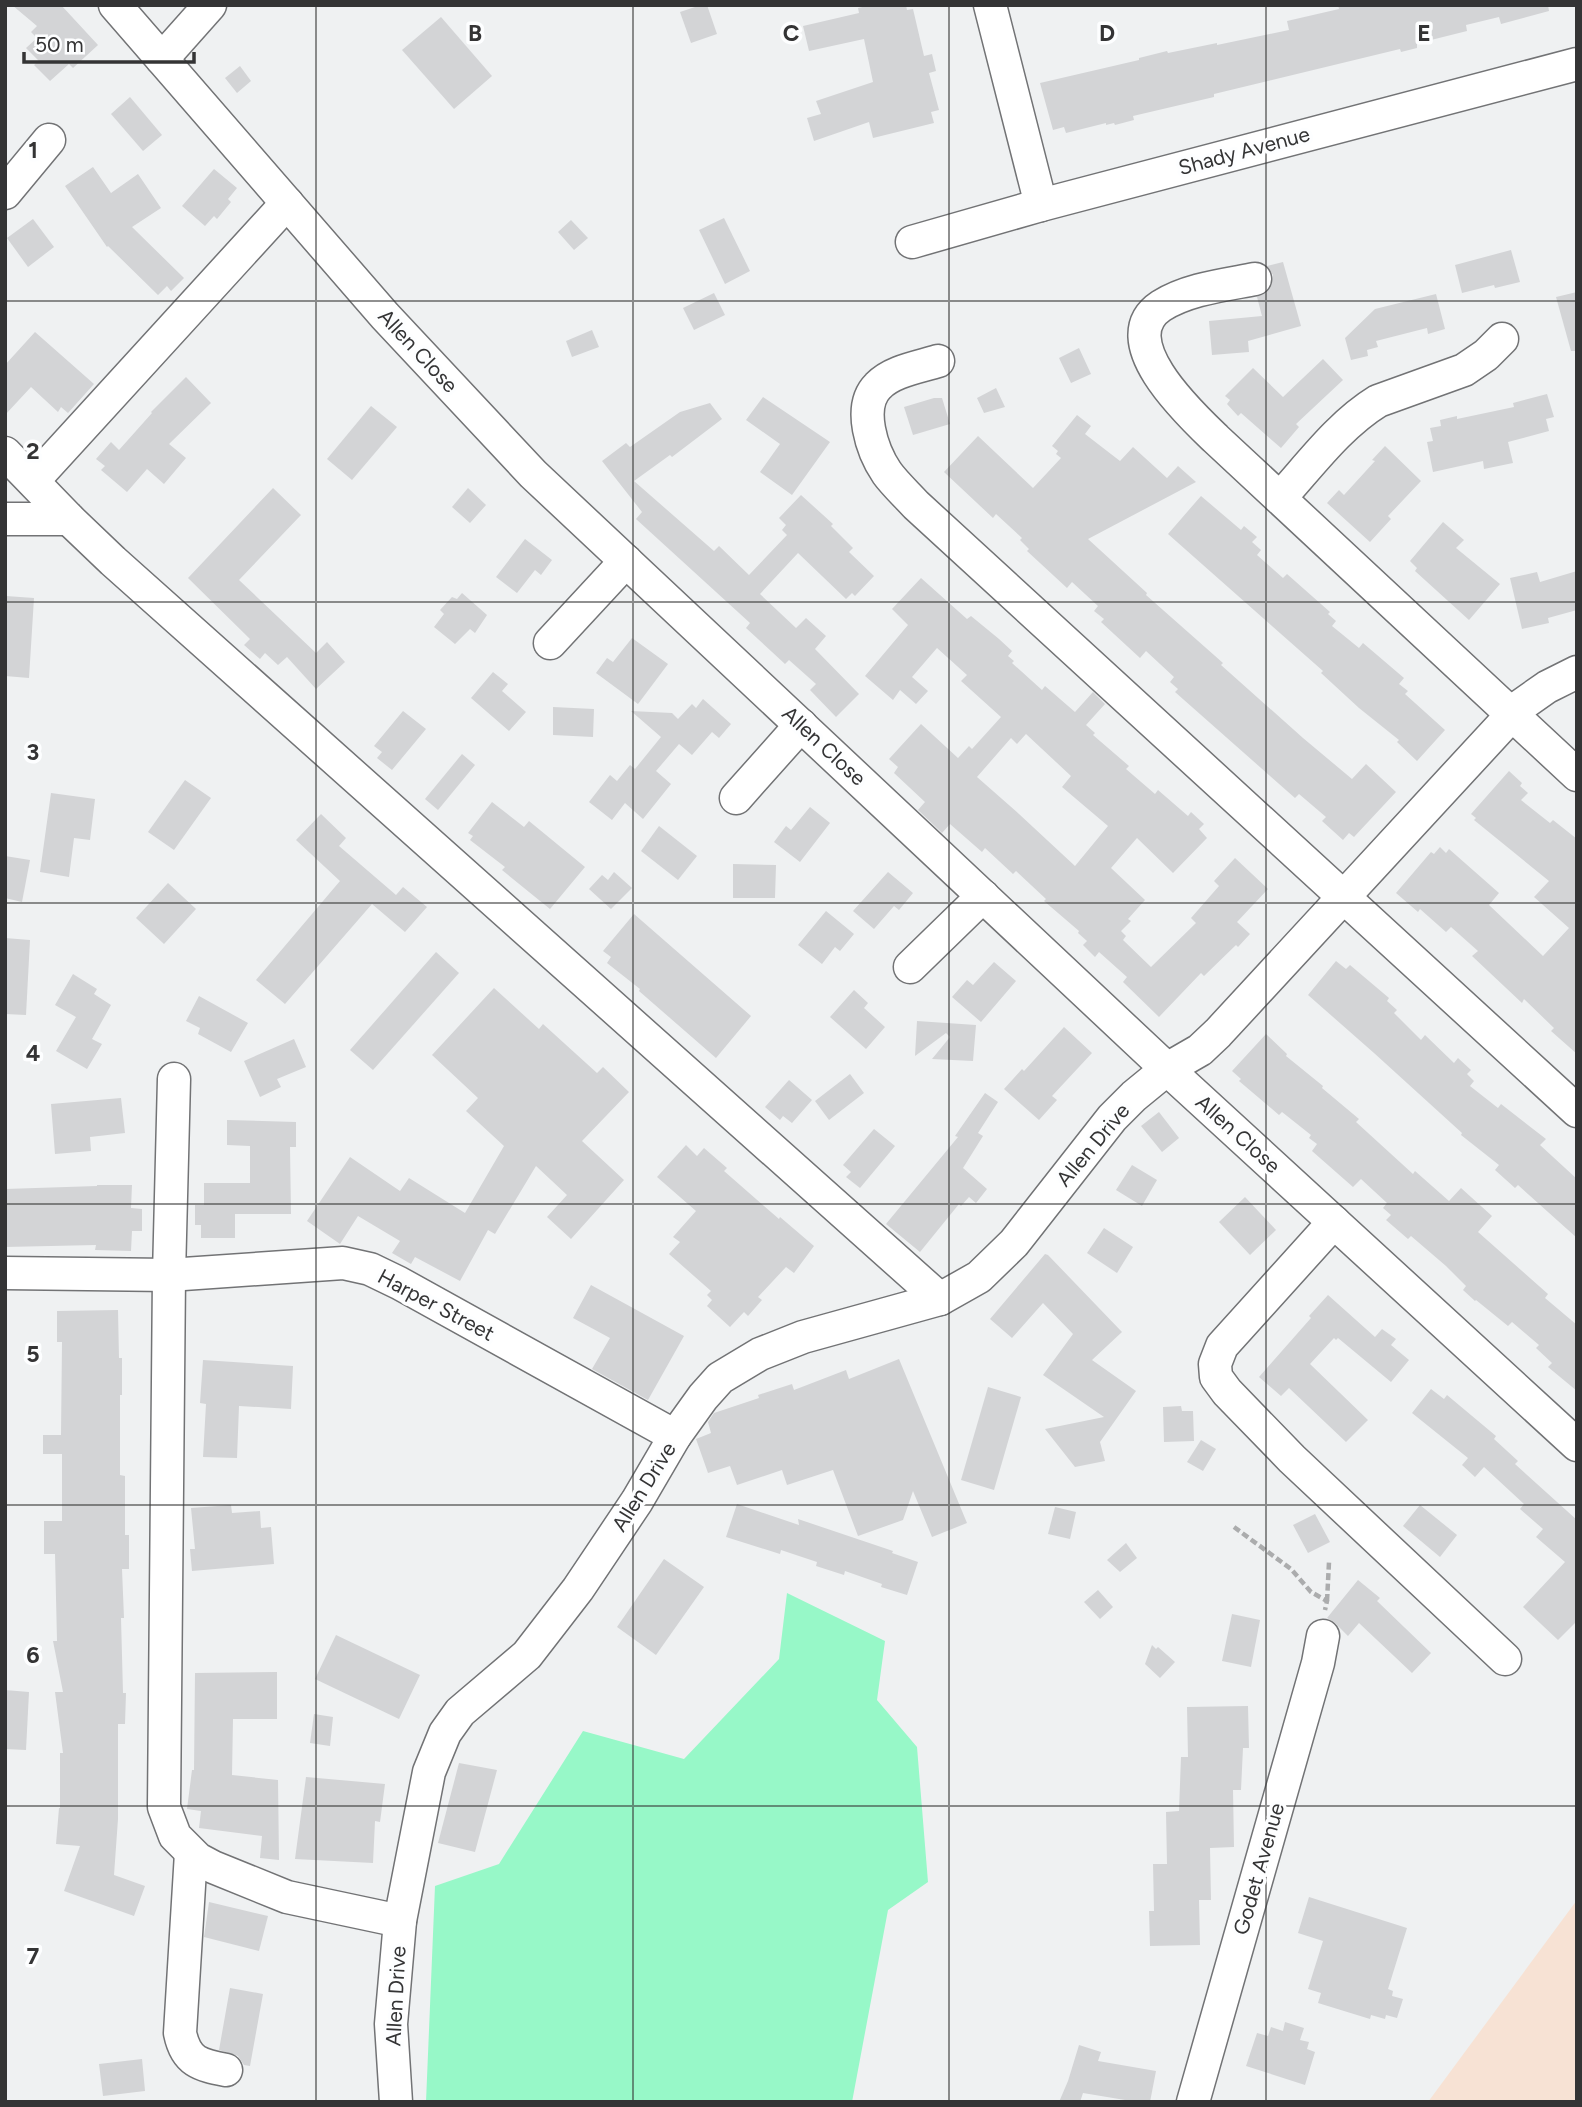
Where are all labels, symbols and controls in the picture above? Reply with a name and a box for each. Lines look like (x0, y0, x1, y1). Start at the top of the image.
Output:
text: B (468, 19, 482, 47)
text: C (783, 19, 800, 47)
text: D (1099, 19, 1115, 47)
text: E (1417, 19, 1431, 47)
scale bar (24, 21, 194, 65)
text: 50 m (35, 32, 84, 57)
street label: Shady Avenue (1175, 121, 1312, 180)
text: 1 (28, 136, 38, 164)
street label: Allen Close (373, 304, 463, 398)
text: 2 (26, 437, 40, 465)
street label: Allen Close (777, 701, 871, 791)
text: 3 (27, 738, 39, 766)
text: 4 (26, 1039, 40, 1067)
street label: Allen Close (1191, 1089, 1286, 1178)
street label: Allen Drive (1051, 1098, 1134, 1191)
street label: Harper Street (374, 1263, 499, 1346)
text: 5 (26, 1340, 40, 1368)
street label: Allen Drive (606, 1438, 681, 1536)
text: 6 (26, 1641, 40, 1669)
street label: Godet Avenue (1228, 1800, 1289, 1938)
text: 7 (27, 1942, 40, 1970)
street label: Allen Drive (380, 1945, 411, 2047)

